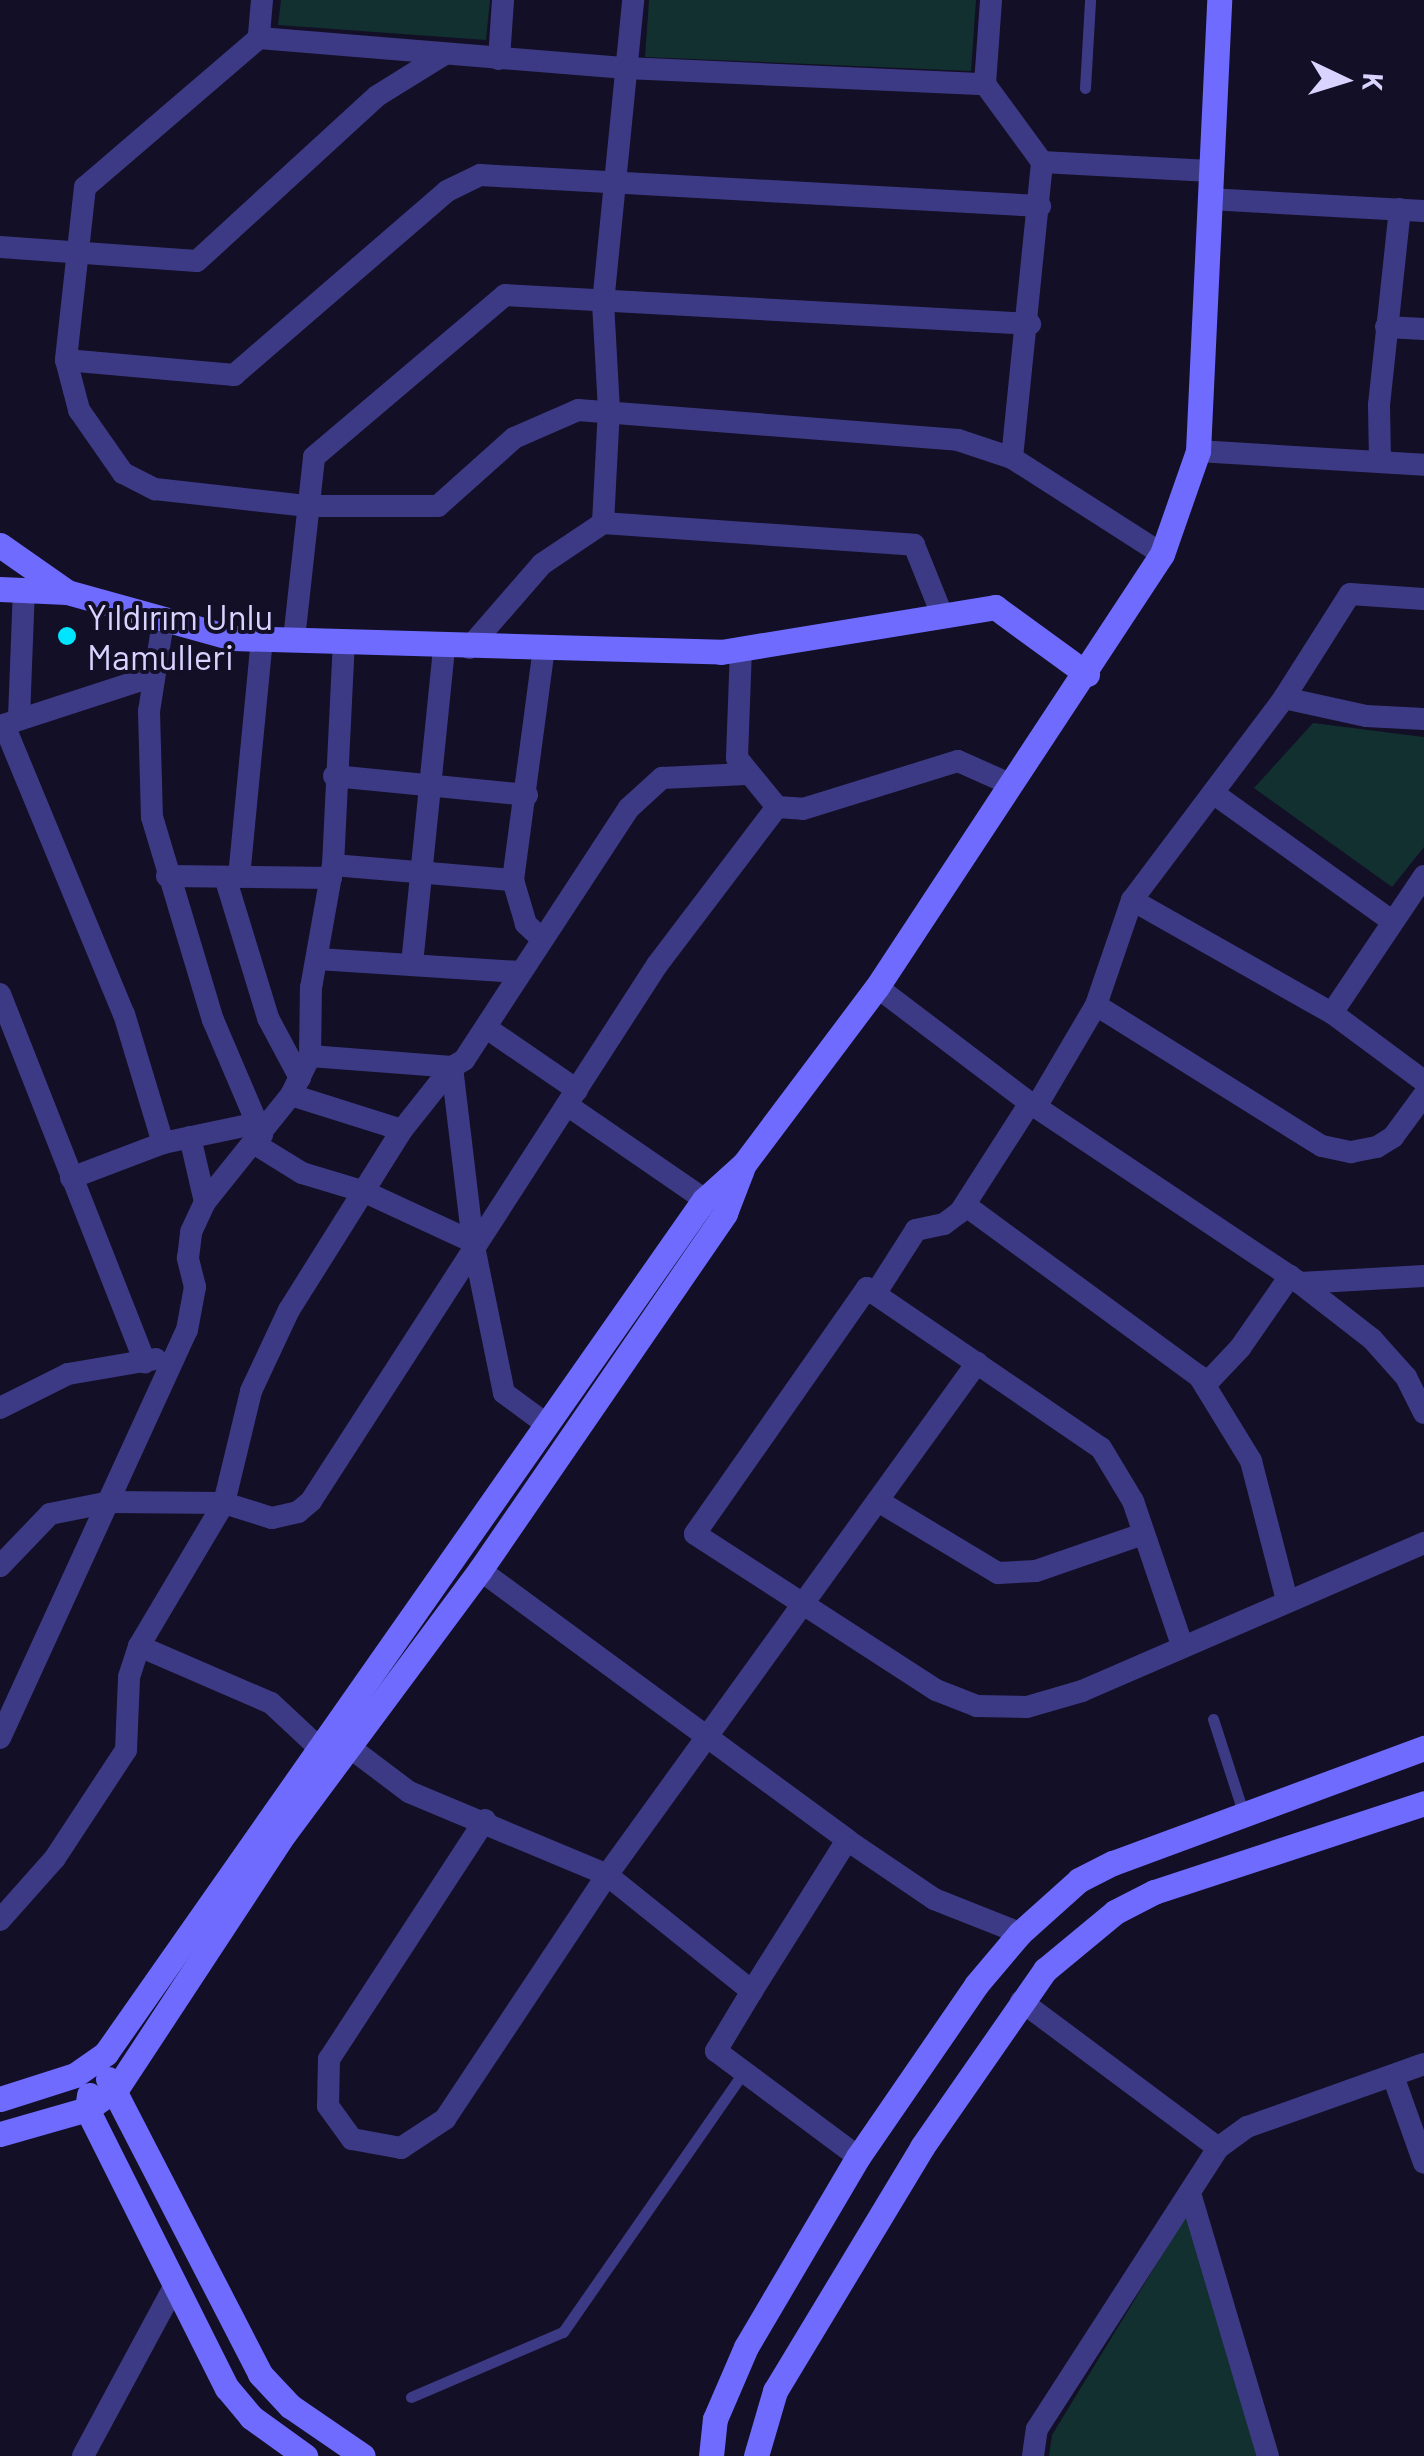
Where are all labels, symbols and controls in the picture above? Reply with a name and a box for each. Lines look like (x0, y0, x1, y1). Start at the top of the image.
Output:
north arrow (1294, 30, 1394, 130)
text: K (1356, 72, 1391, 92)
place label: Yıldırım Unlu Mamulleri (87, 595, 273, 677)
marker: Yıldırım Unlu Mamulleri (56, 625, 78, 647)

